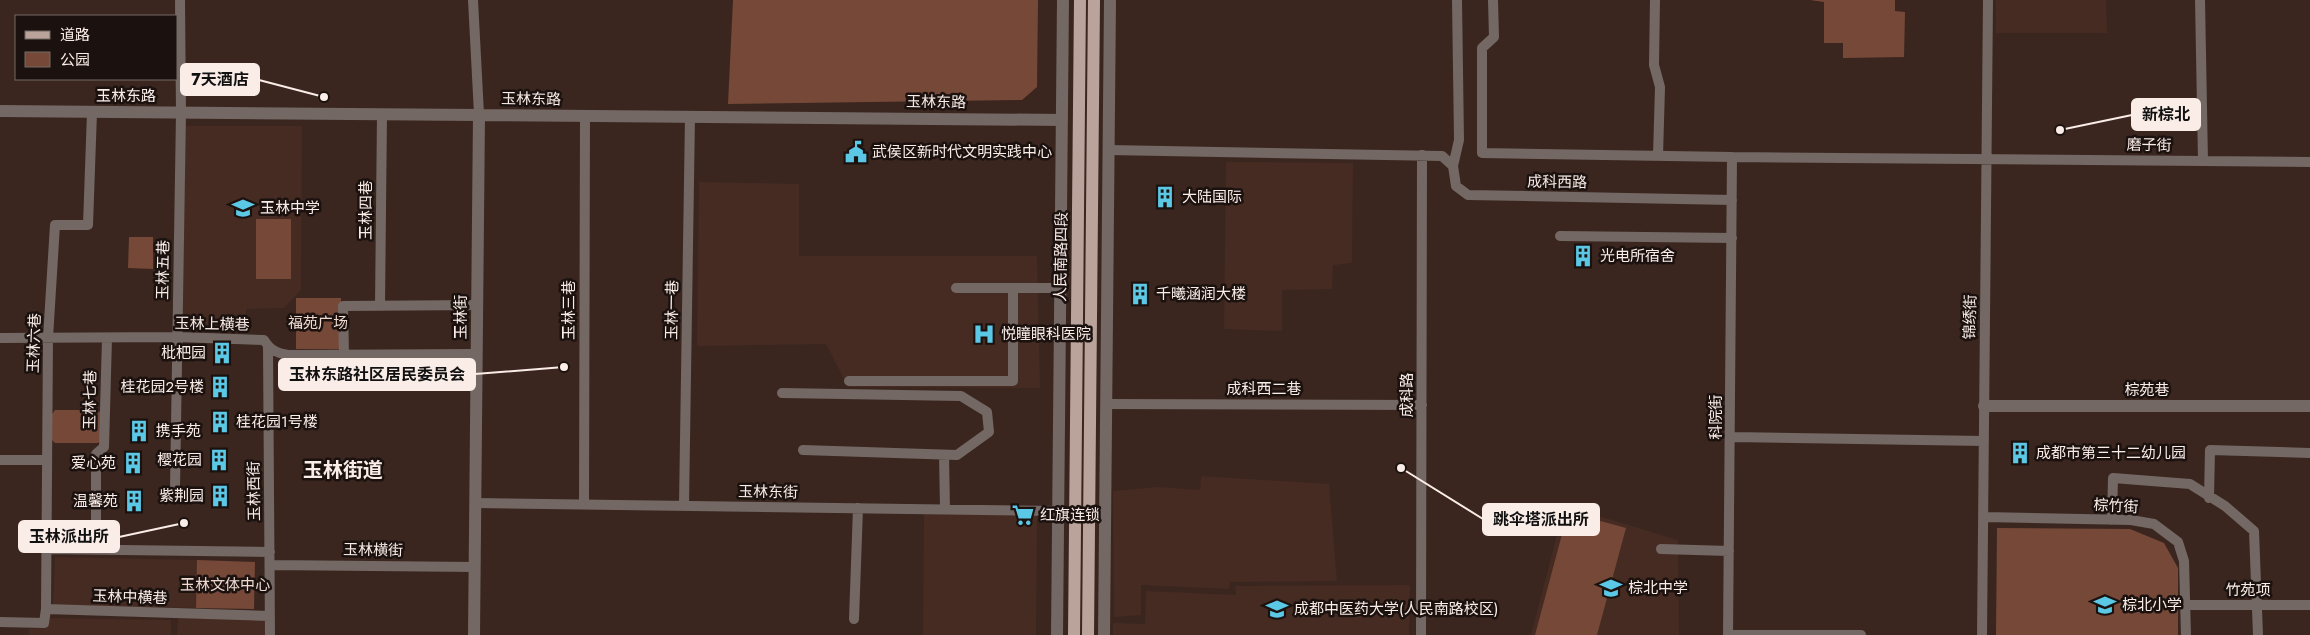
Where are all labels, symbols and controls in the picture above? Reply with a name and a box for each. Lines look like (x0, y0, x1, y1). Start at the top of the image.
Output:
legend (15, 15, 178, 80)
text: 道路 (60, 24, 90, 46)
text: 公园 (60, 49, 90, 71)
callout: 7天酒店 (181, 64, 259, 95)
text: 7天酒店 (191, 68, 249, 91)
street label: 玉林东路 (96, 85, 156, 107)
street label: 玉林东路 (501, 87, 561, 111)
street label: 玉林东路 (906, 90, 966, 114)
callout: 新棕北 (2132, 99, 2200, 130)
text: 新棕北 (2142, 103, 2190, 126)
street label: 磨子街 (2126, 134, 2172, 156)
public building icon: 武侯区新时代文明实践中心 (843, 139, 869, 165)
place label: 武侯区新时代文明实践中心 (872, 141, 1052, 163)
street label: 成科西路 (1527, 170, 1587, 194)
street label: 玉林四巷 (355, 180, 377, 240)
building icon: 大陆国际 (1152, 184, 1178, 210)
place label: 大陆国际 (1182, 186, 1242, 208)
school or university icon: 玉林中学 (230, 195, 256, 221)
place label: 玉林中学 (260, 197, 320, 219)
street label: 人民南路四段 (1049, 212, 1073, 302)
street label: 玉林五巷 (151, 240, 175, 300)
building icon: 光电所宿舍 (1570, 243, 1596, 269)
place label: 光电所宿舍 (1600, 245, 1675, 267)
street label: 玉林三巷 (558, 280, 580, 340)
street label: 玉林一巷 (660, 280, 684, 340)
building icon: 千曦涵润大楼 (1127, 281, 1153, 307)
place label: 千曦涵润大楼 (1156, 283, 1246, 305)
street label: 玉林街 (450, 294, 472, 340)
street label: 锦绣街 (1959, 294, 1981, 340)
street label: 玉林上横巷 (174, 312, 250, 336)
park label: 福苑广场 (288, 312, 348, 334)
street label: 玉林六巷 (22, 313, 46, 373)
hospital icon: 悦瞳眼科医院 (971, 321, 997, 347)
place label: 悦瞳眼科医院 (1001, 323, 1091, 345)
building icon: 枇杷园 (209, 340, 235, 366)
place label: 枇杷园 (161, 342, 206, 364)
callout: 玉林东路社区居民委员会 (279, 359, 475, 390)
text: 玉林东路社区居民委员会 (289, 363, 465, 386)
street label: 玉林七巷 (78, 370, 102, 430)
street label: 成科路 (1396, 372, 1418, 418)
building icon: 桂花园2号楼 (207, 374, 233, 400)
place label: 桂花园2号楼 (120, 376, 204, 398)
street label: 成科西二巷 (1226, 378, 1302, 400)
street label: 棕苑巷 (2124, 379, 2170, 401)
street label: 科院街 (1705, 394, 1727, 440)
building icon: 桂花园1号楼 (207, 409, 233, 435)
place label: 桂花园1号楼 (236, 411, 318, 433)
building icon: 携手苑 (126, 418, 152, 444)
place label: 携手苑 (156, 420, 201, 442)
building icon: 成都市第三十二幼儿园 (2007, 440, 2033, 466)
place label: 成都市第三十二幼儿园 (2036, 442, 2186, 464)
building icon: 樱花园 (206, 447, 232, 473)
place label: 樱花园 (157, 449, 202, 471)
building icon: 爱心苑 (120, 450, 146, 476)
place label: 爱心苑 (71, 452, 116, 474)
district label: 玉林街道 (303, 456, 383, 485)
street label: 玉林西街 (242, 461, 266, 521)
street label: 玉林东街 (738, 480, 798, 504)
building icon: 紫荆园 (207, 483, 233, 509)
place label: 紫荆园 (159, 485, 204, 507)
building icon: 温馨苑 (121, 488, 147, 514)
place label: 温馨苑 (73, 490, 118, 512)
street label: 棕竹街 (2093, 494, 2139, 518)
supermarket icon: 红旗连锁 (1010, 502, 1036, 528)
place label: 红旗连锁 (1040, 504, 1100, 526)
callout: 跳伞塔派出所 (1483, 504, 1599, 535)
text: 跳伞塔派出所 (1493, 508, 1589, 531)
callout: 玉林派出所 (19, 521, 119, 552)
text: 玉林派出所 (29, 525, 109, 548)
street label: 玉林横街 (343, 538, 403, 562)
park label: 玉林文体中心 (180, 574, 270, 596)
school or university icon: 棕北中学 (1598, 575, 1624, 601)
place label: 棕北中学 (1628, 577, 1688, 599)
street label: 竹苑项 (2225, 579, 2271, 601)
street label: 玉林中横巷 (92, 585, 168, 609)
school or university icon: 棕北小学 (2092, 592, 2118, 618)
place label: 棕北小学 (2122, 594, 2182, 616)
school or university icon: 成都中医药大学(人民南路校区) (1264, 596, 1290, 622)
place label: 成都中医药大学(人民南路校区) (1294, 598, 1498, 620)

